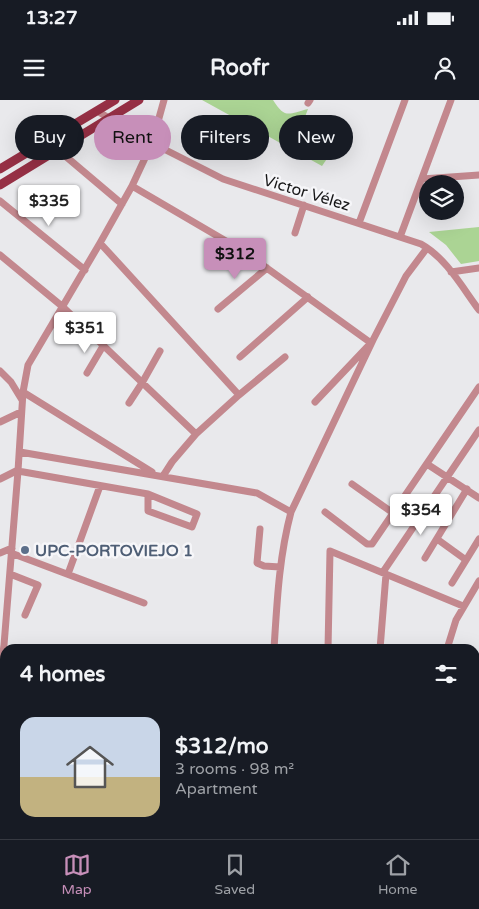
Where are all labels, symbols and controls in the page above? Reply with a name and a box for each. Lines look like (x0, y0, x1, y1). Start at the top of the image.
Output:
text: 13:27 (25, 7, 78, 29)
icon: menu (20, 54, 48, 82)
icon: person (431, 54, 459, 82)
text: Roofr (210, 55, 269, 81)
chip: Buy (15, 115, 84, 160)
chip: Rent (94, 115, 171, 160)
chip: Filters (181, 115, 269, 160)
chip: New (279, 115, 353, 160)
street label: Victor Vélez (261, 170, 353, 216)
map controls (419, 175, 464, 220)
button: layers (419, 175, 464, 220)
pin: $335 (19, 184, 79, 227)
text: $335 (29, 191, 69, 211)
pin: $312 (205, 238, 265, 280)
text: $312 (215, 244, 255, 264)
pin: $351 (55, 312, 115, 354)
text: $351 (65, 318, 105, 338)
pin: $354 (391, 494, 451, 536)
text: $354 (401, 500, 441, 520)
place label: UPC-PORTOVIEJO 1 (35, 541, 193, 561)
marker: UPC-PORTOVIEJO 1 (19, 544, 31, 556)
icon: filters (432, 660, 460, 688)
text: 4 homes (20, 662, 105, 687)
text: $312/mo (175, 734, 269, 759)
icon: home (60, 737, 120, 797)
text: 3 rooms · 98 m² (175, 759, 294, 779)
text: Apartment (175, 779, 258, 799)
tab: Map (61, 851, 92, 898)
tab: Saved (215, 851, 255, 898)
tab: Home (378, 851, 418, 898)

